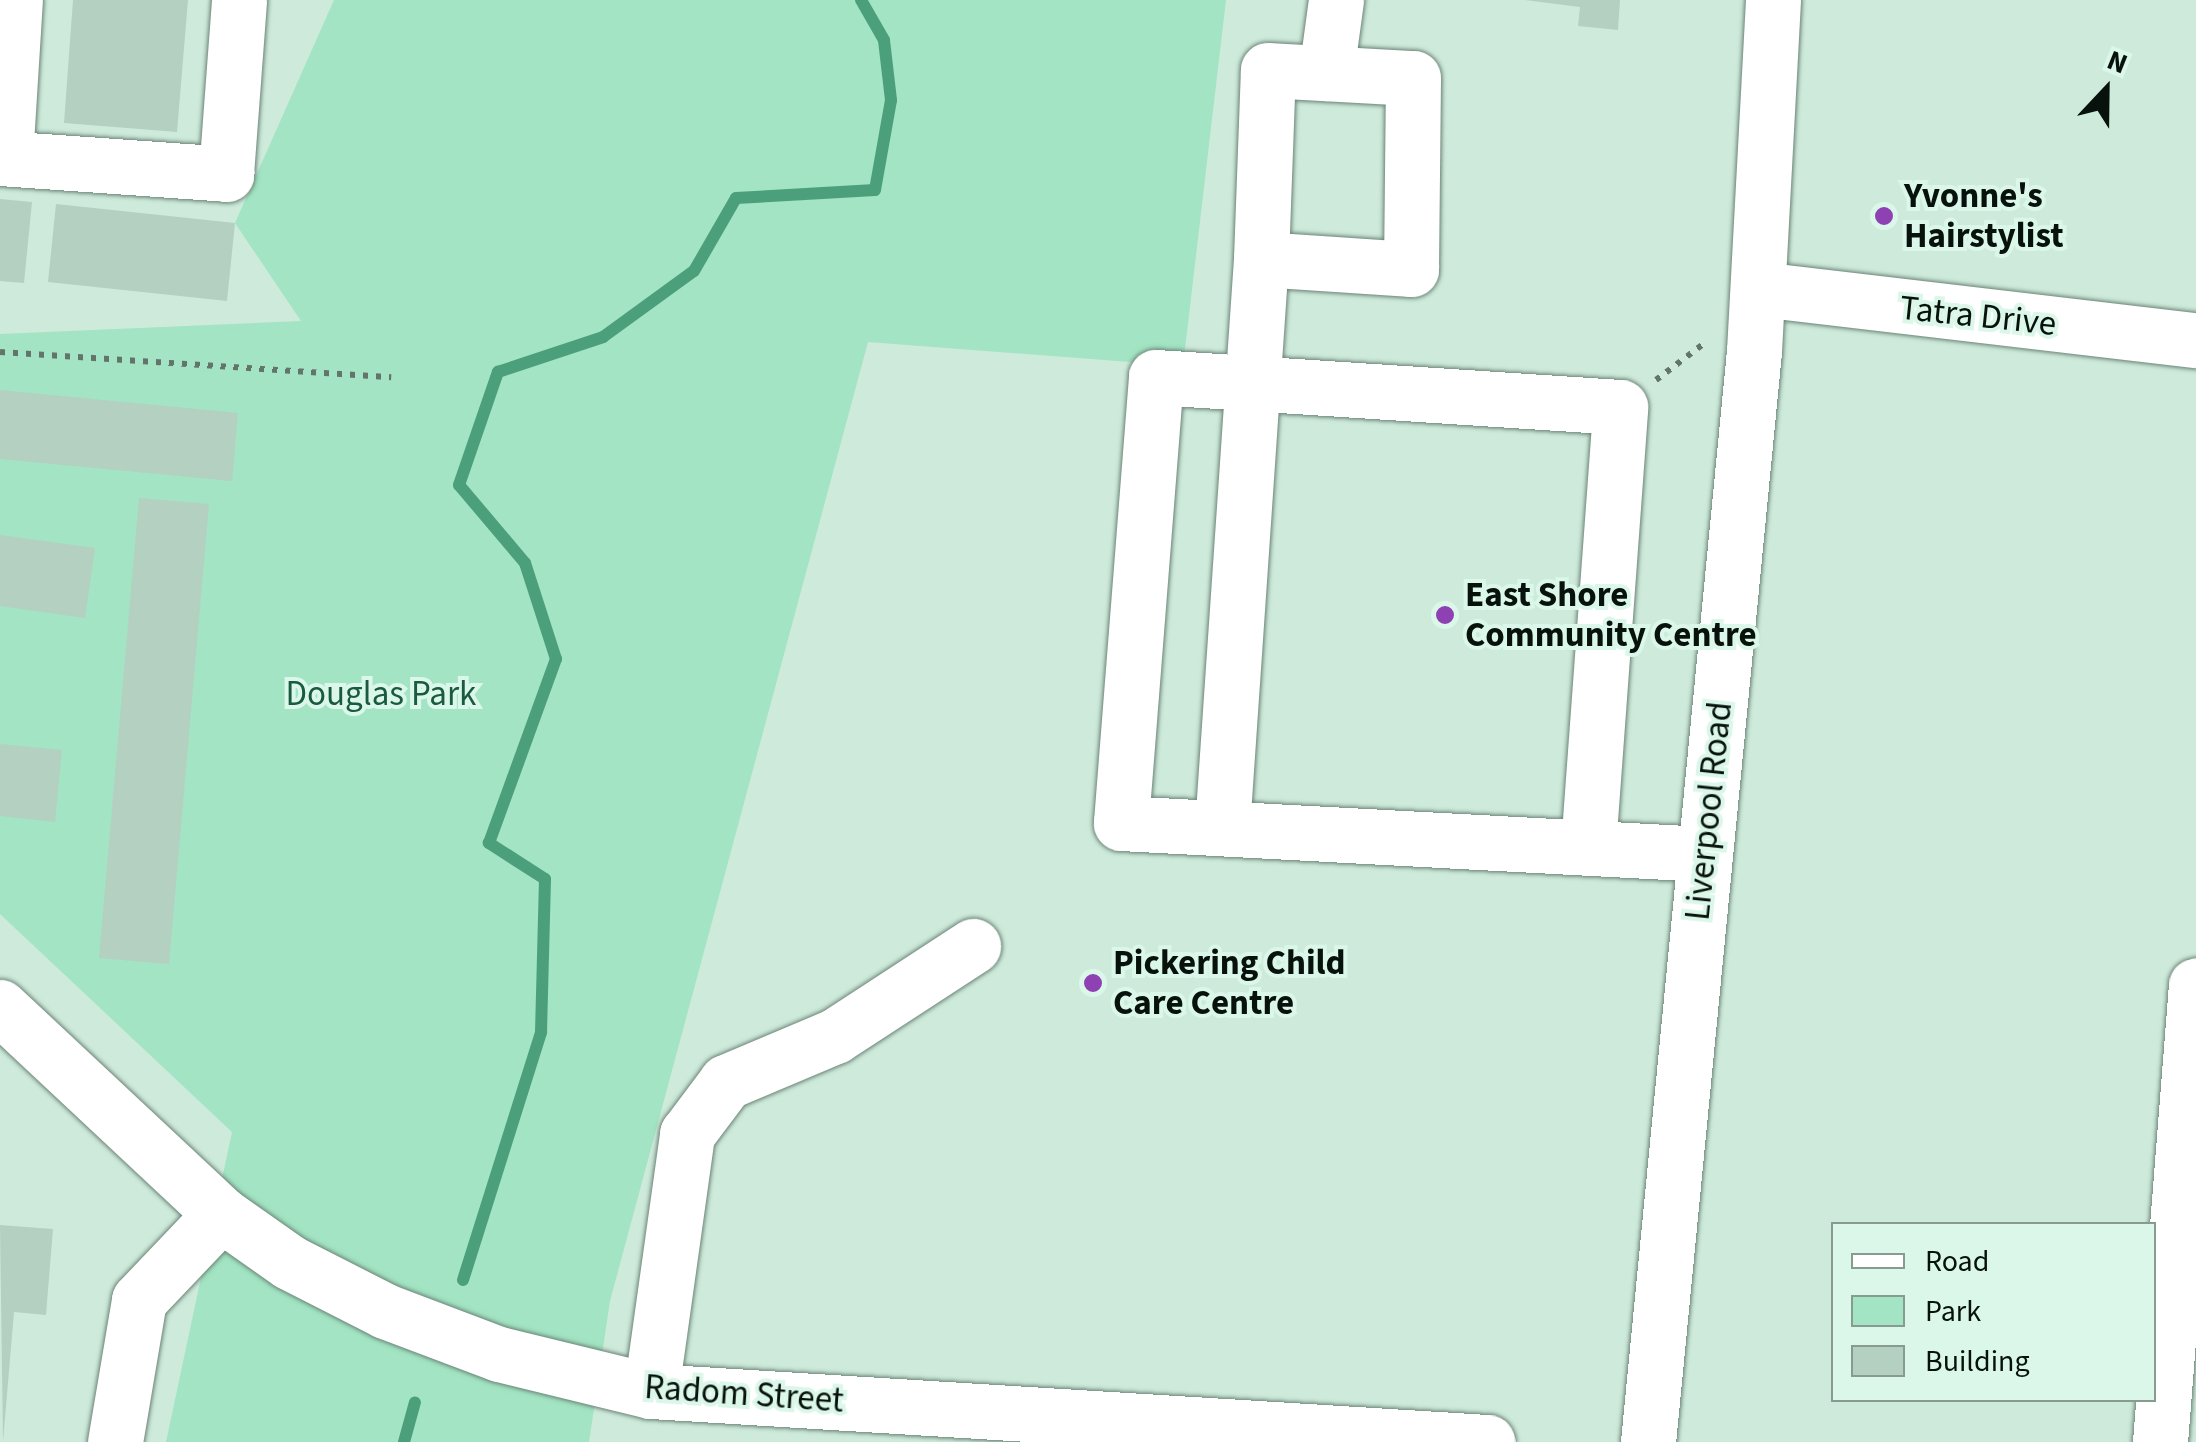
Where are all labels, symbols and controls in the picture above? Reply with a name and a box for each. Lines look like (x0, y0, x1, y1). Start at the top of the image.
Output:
north arrow (2056, 40, 2156, 140)
text: N (2101, 40, 2133, 84)
place label: Yvonne's Hairstylist (1904, 175, 2064, 257)
marker: Yvonne's Hairstylist (1873, 205, 1895, 227)
street label: Tatra Drive (1898, 287, 2058, 345)
place label: East Shore Community Centre (1465, 574, 1757, 656)
marker: East Shore Community Centre (1434, 604, 1456, 626)
park label: Douglas Park (286, 673, 476, 715)
street label: Liverpool Road (1677, 700, 1741, 922)
place label: Pickering Child Care Centre (1113, 942, 1346, 1024)
marker: Pickering Child Care Centre (1082, 972, 1104, 994)
legend (1831, 1222, 2156, 1402)
text: Road (1925, 1240, 1989, 1283)
text: Park (1925, 1290, 1981, 1333)
text: Building (1925, 1340, 2030, 1383)
street label: Radom Street (643, 1366, 845, 1422)

